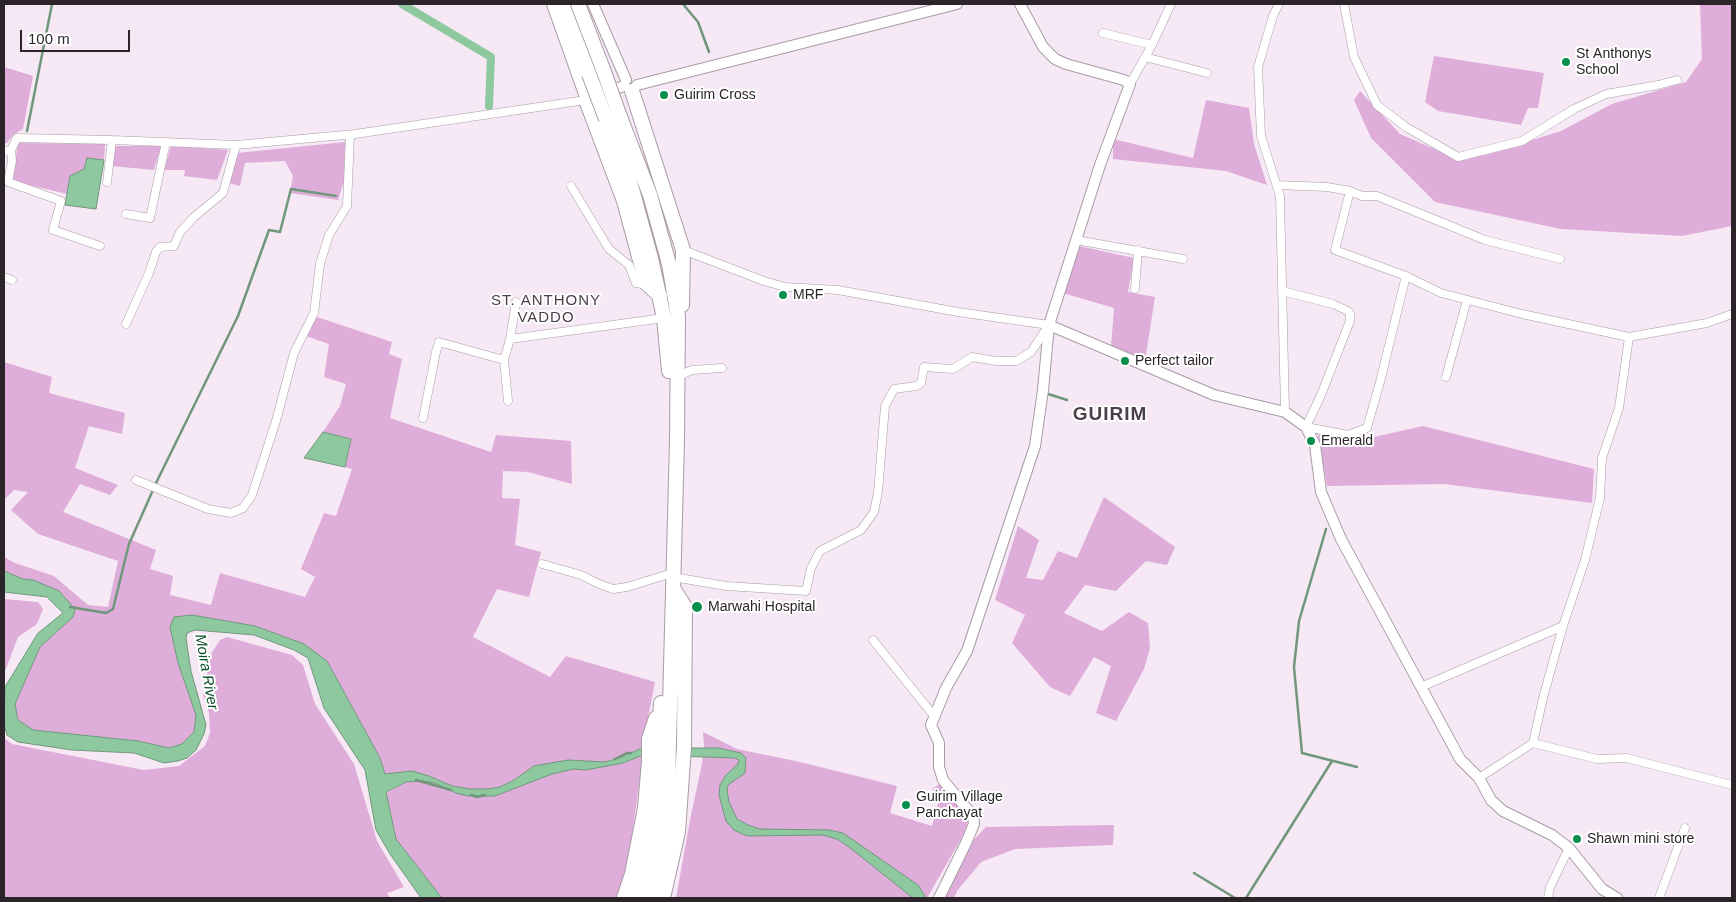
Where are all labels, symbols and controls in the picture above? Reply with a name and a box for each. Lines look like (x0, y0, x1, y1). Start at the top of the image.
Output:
scale bar (22, 20, 132, 52)
text: 100 m (28, 30, 70, 47)
place label: St Anthonys School (1576, 46, 1651, 78)
marker: St Anthonys School (1560, 56, 1572, 68)
place label: Guirim Cross (674, 87, 756, 103)
marker: Guirim Cross (658, 89, 670, 101)
place label: MRF (793, 287, 823, 303)
marker: MRF (777, 289, 789, 301)
district label: ST. ANTHONY VADDO (490, 292, 602, 327)
place label: Perfect tailor (1135, 353, 1214, 369)
marker: Perfect tailor (1119, 355, 1131, 367)
district label: GUIRIM (1072, 404, 1148, 426)
place label: Emerald (1321, 433, 1373, 449)
marker: Emerald (1305, 435, 1317, 447)
place label: Marwahi Hospital (708, 599, 815, 615)
marker: Marwahi Hospital (690, 600, 704, 614)
water label: Moira River (190, 633, 222, 711)
place label: Guirim Village Panchayat (916, 789, 1003, 822)
marker: Guirim Village Panchayat (900, 799, 912, 811)
place label: Shawn mini store (1587, 831, 1694, 847)
marker: Shawn mini store (1571, 833, 1583, 845)

